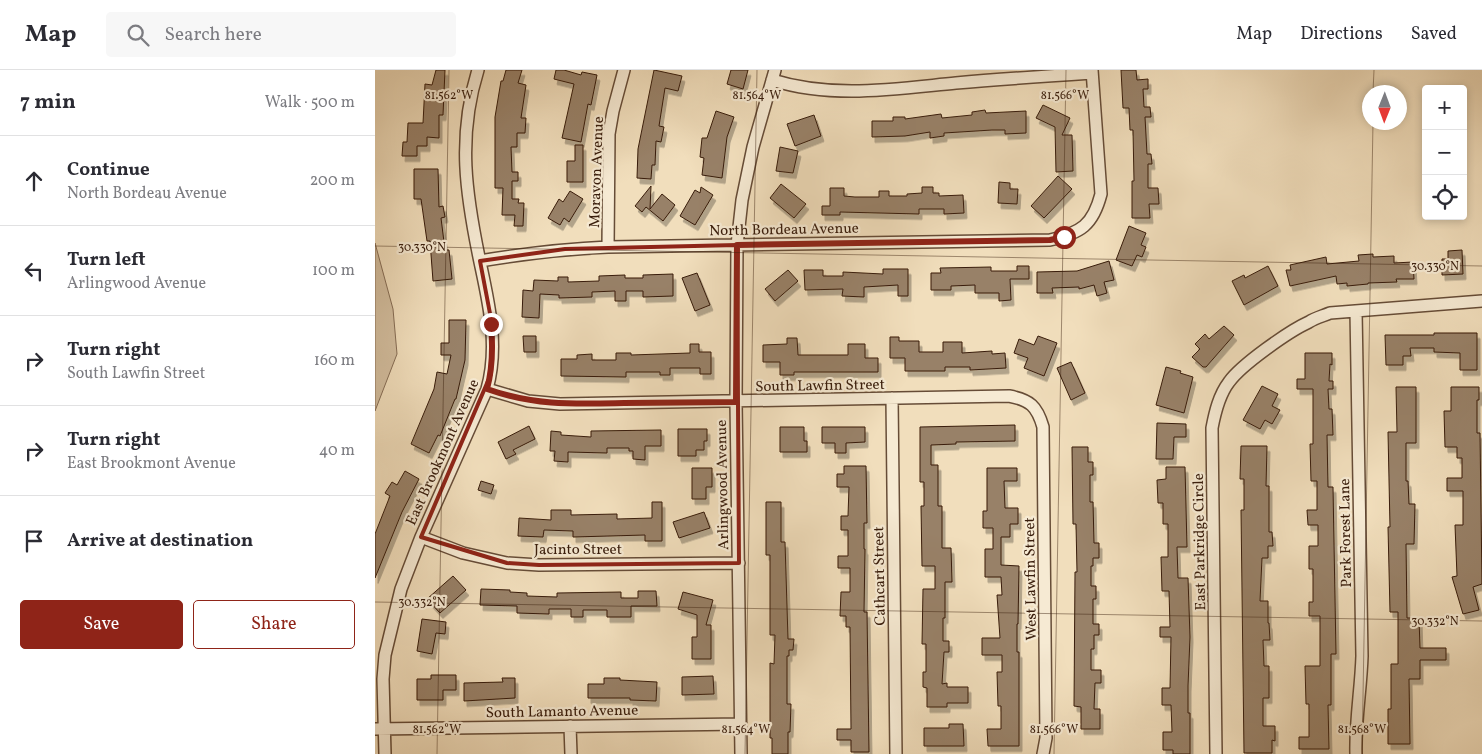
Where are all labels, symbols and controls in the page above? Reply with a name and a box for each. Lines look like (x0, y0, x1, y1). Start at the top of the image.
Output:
search box (106, 12, 456, 57)
text: Map (25, 18, 76, 52)
icon: search (124, 21, 152, 49)
text: Search here (164, 22, 262, 48)
text: Map (1236, 22, 1272, 47)
text: Directions (1300, 22, 1383, 47)
text: Saved (1411, 22, 1457, 47)
north arrow (1362, 85, 1407, 130)
map controls (1422, 85, 1467, 220)
button: + (1422, 85, 1467, 130)
text: 7 min (20, 88, 76, 117)
text: 81.562°W (425, 88, 473, 104)
text: 81.564°W (733, 88, 781, 104)
text: 81.566°W (1041, 88, 1089, 104)
text: Walk · 500 m (265, 92, 355, 114)
street label: Moravon Avenue (585, 116, 610, 228)
button: − (1422, 130, 1467, 175)
text: Continue (67, 157, 150, 183)
icon: ahead (20, 167, 48, 195)
text: 200 m (310, 170, 355, 192)
button: locate (1422, 175, 1467, 220)
text: North Bordeau Avenue (67, 183, 227, 205)
street label: North Bordeau Avenue (709, 219, 859, 242)
route start (1053, 226, 1076, 249)
text: 30.330°N (398, 240, 446, 256)
text: Turn left (67, 247, 146, 273)
icon: left (20, 257, 48, 285)
text: 30.330°N (1411, 259, 1459, 275)
text: 100 m (312, 260, 355, 282)
text: Arlingwood Avenue (67, 273, 206, 295)
route end (480, 313, 503, 336)
text: Turn right (67, 337, 160, 363)
icon: right (20, 347, 48, 375)
text: 160 m (314, 350, 355, 372)
text: South Lawfin Street (67, 363, 205, 385)
street label: South Lawfin Street (755, 375, 885, 398)
street label: East Brookmont Avenue (402, 376, 485, 529)
street label: Arlingwood Avenue (712, 420, 735, 550)
text: Turn right (67, 427, 160, 453)
icon: right (20, 437, 48, 465)
text: 40 m (319, 440, 355, 462)
text: East Brookmont Avenue (67, 453, 236, 475)
street label: East Parkridge Circle (1189, 473, 1212, 611)
street label: Park Forest Lane (1335, 478, 1358, 588)
street label: West Lawfin Street (1020, 517, 1043, 641)
street label: Cathcart Street (869, 526, 892, 626)
icon: arrive (20, 527, 48, 555)
text: Arrive at destination (67, 528, 253, 554)
street label: Jacinto Street (534, 540, 622, 561)
text: 30.332°N (398, 595, 446, 611)
button: Save (20, 600, 183, 649)
button: Share (193, 600, 355, 649)
text: 30.332°N (1411, 614, 1459, 630)
street label: South Lamanto Avenue (486, 701, 639, 724)
text: 81.562°W (413, 722, 461, 738)
text: 81.564°W (722, 722, 770, 738)
text: 81.566°W (1030, 722, 1078, 738)
text: 81.568°W (1338, 722, 1386, 738)

